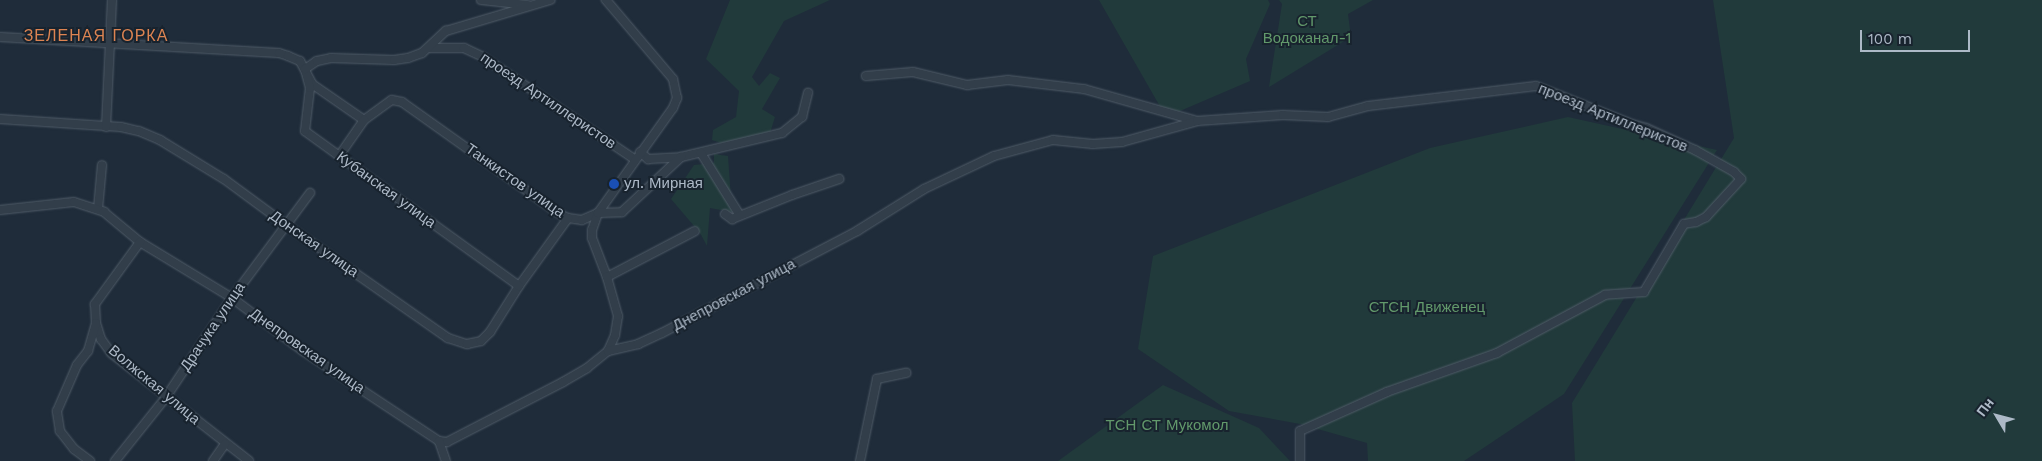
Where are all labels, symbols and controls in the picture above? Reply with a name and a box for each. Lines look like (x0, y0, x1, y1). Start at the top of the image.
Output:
park label: СТ Водоканал-1 (1263, 12, 1351, 47)
scale bar (1862, 20, 1972, 52)
district label: ЗЕЛЕНАЯ ГОРКА (22, 26, 170, 46)
text: 100 m (1868, 30, 1912, 48)
street label: проезд Артиллеристов (477, 49, 619, 153)
street label: проезд Артиллеристов (1536, 80, 1690, 156)
street label: Танкистов улица (462, 140, 568, 222)
street label: Кубанская улица (333, 148, 439, 232)
place label: ул. Мирная (624, 175, 703, 193)
marker: ул. Мирная (608, 178, 620, 190)
street label: Донская улица (266, 207, 362, 281)
street label: Днепровская улица (669, 255, 799, 335)
street label: Драчука улица (177, 279, 249, 375)
park label: СТСН Движенец (1369, 299, 1485, 317)
street label: Днепровская улица (246, 304, 368, 398)
street label: Волжская улица (105, 341, 203, 429)
north arrow (1972, 391, 2022, 441)
text: Пн (1973, 395, 1997, 419)
park label: ТСН СТ Мукомол (1106, 417, 1228, 435)

